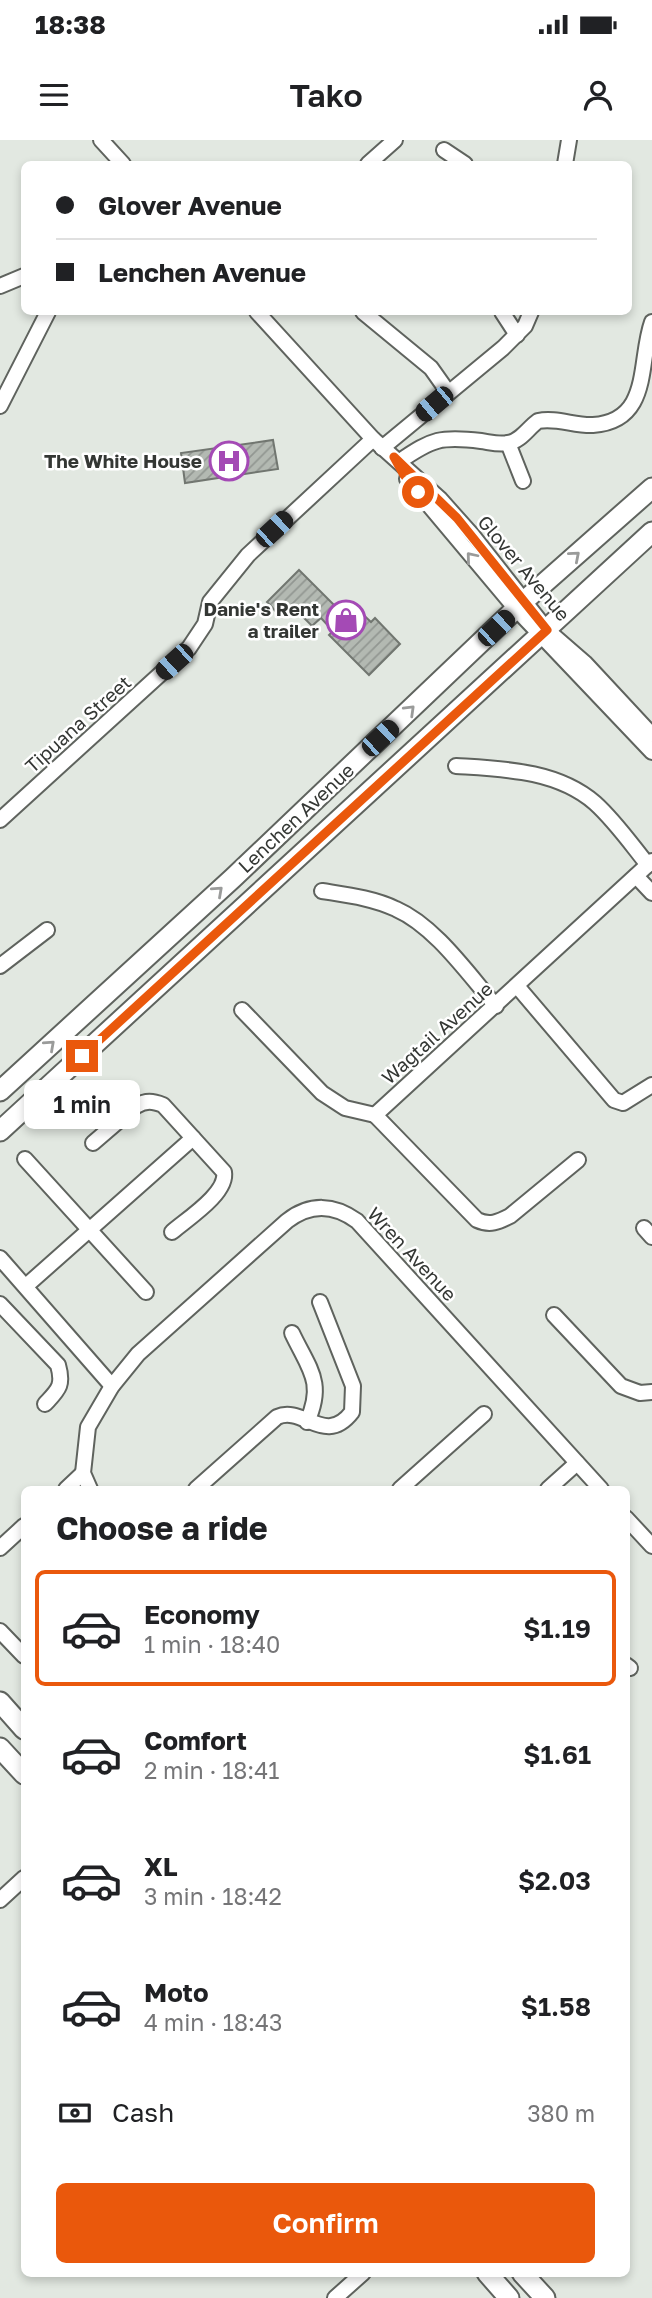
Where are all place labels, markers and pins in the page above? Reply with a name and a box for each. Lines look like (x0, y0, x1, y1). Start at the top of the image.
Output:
hospital icon: The White House (208, 440, 250, 482)
place label: The White House (44, 449, 202, 472)
place label: Danie's Rent a trailer (203, 597, 320, 642)
shop icon: Danie's Rent a trailer (325, 599, 367, 641)

